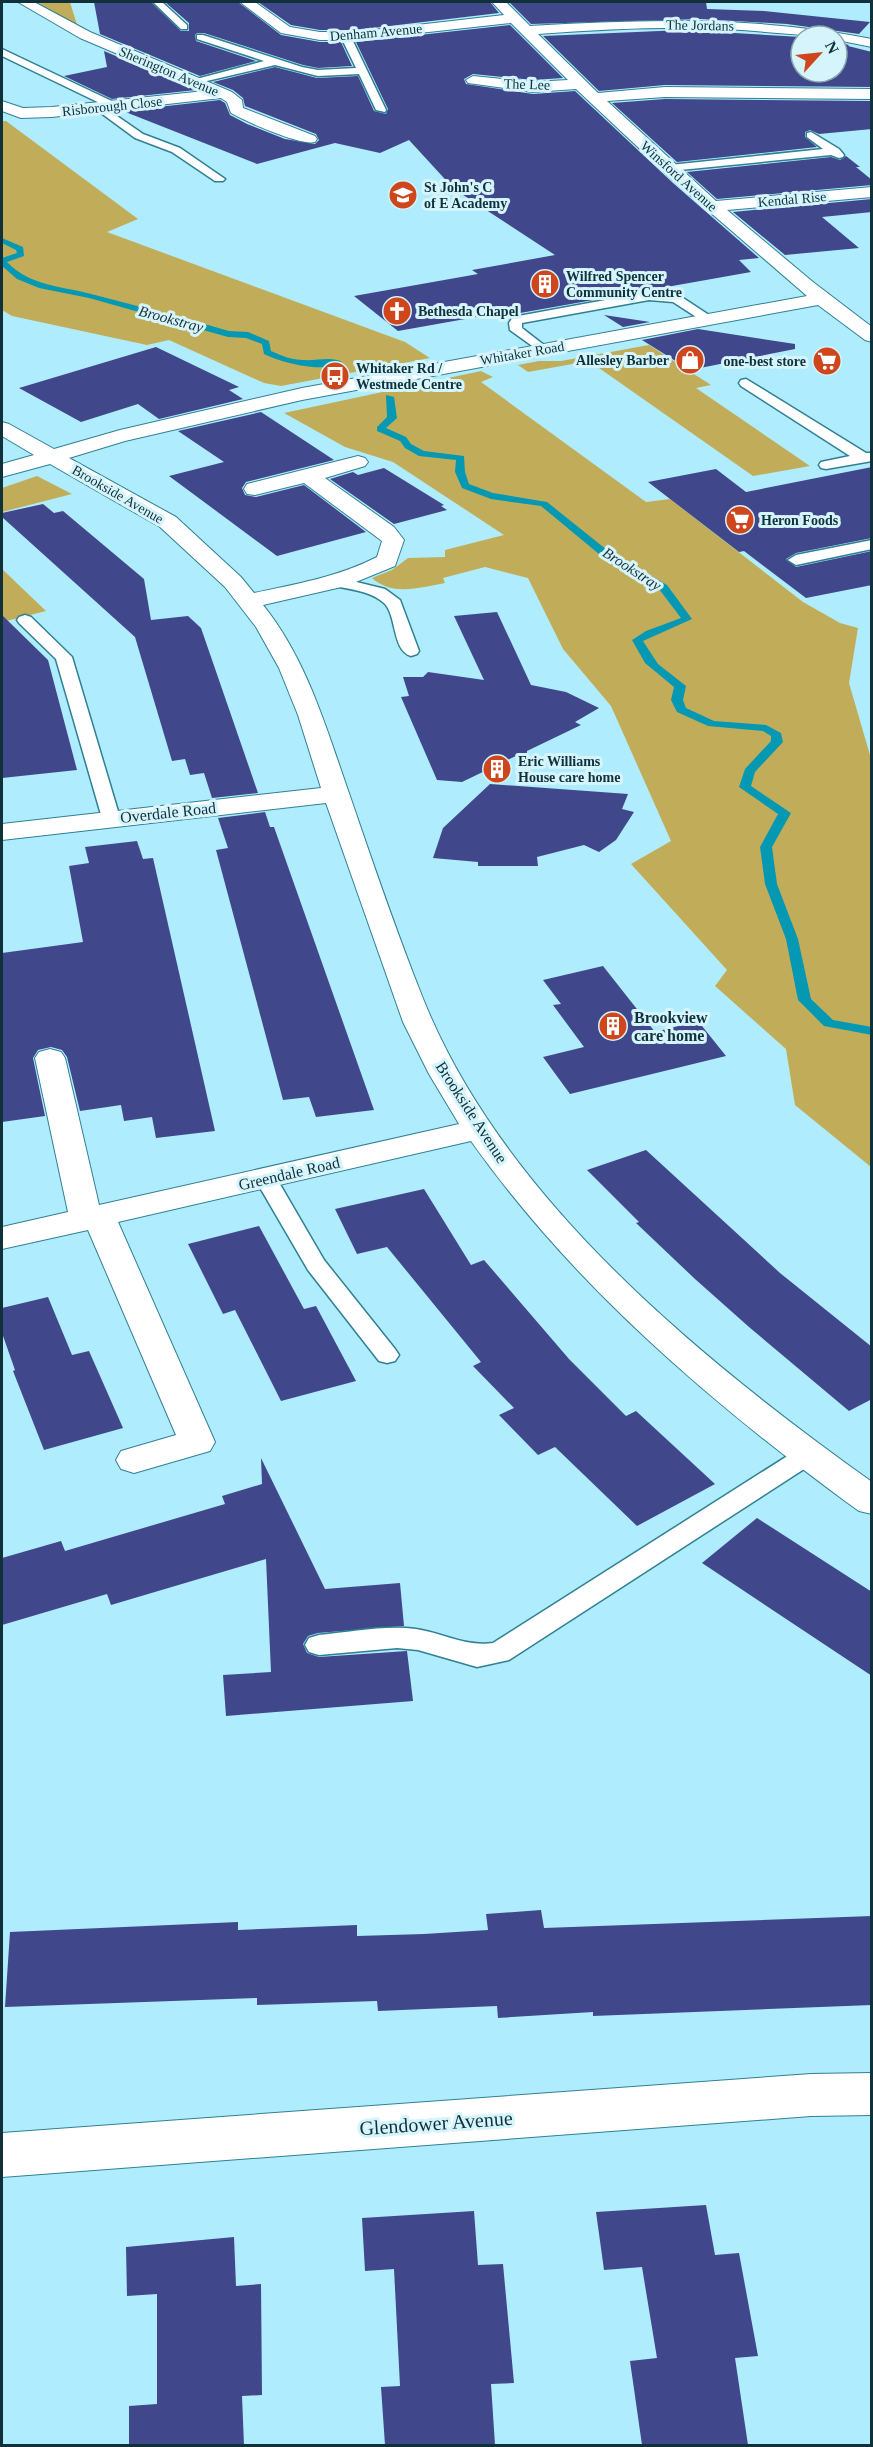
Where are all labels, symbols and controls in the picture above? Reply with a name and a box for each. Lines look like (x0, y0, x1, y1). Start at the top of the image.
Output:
street label: The Jordans (666, 17, 734, 34)
street label: Denham Avenue (329, 21, 423, 44)
north arrow (789, 24, 849, 84)
text: N (822, 38, 842, 57)
street label: Sherington Avenue (117, 44, 221, 99)
street label: The Lee (504, 76, 550, 93)
street label: Risborough Close (61, 94, 163, 119)
street label: Winsford Avenue (637, 138, 720, 215)
school or university icon: St John's C of E Academy (387, 179, 419, 211)
place label: St John's C of E Academy (424, 180, 507, 211)
street label: Kendal Rise (757, 189, 827, 210)
building icon: Wilfred Spencer Community Centre (529, 268, 561, 300)
place label: Wilfred Spencer Community Centre (566, 269, 682, 300)
church icon: Bethesda Chapel (381, 295, 413, 327)
water label: Brookstray (137, 303, 205, 335)
place label: Bethesda Chapel (418, 304, 519, 319)
street label: Whitaker Road (479, 339, 565, 368)
shop icon: Allesley Barber (674, 344, 706, 376)
supermarket icon: one-best store (811, 345, 843, 377)
place label: Allesley Barber (576, 353, 669, 368)
place label: one-best store (723, 354, 806, 369)
bus stop icon: Whitaker Rd / Westmede Centre (319, 360, 351, 392)
place label: Whitaker Rd / Westmede Centre (356, 361, 462, 392)
street label: Brookside Avenue (69, 462, 166, 527)
supermarket icon: Heron Foods (724, 504, 756, 536)
place label: Heron Foods (761, 513, 839, 528)
water label: Brookstray (600, 544, 664, 594)
building icon: Eric Williams House care home (481, 753, 513, 785)
place label: Eric Williams House care home (518, 754, 620, 785)
street label: Overdale Road (119, 799, 217, 826)
place label: Brookview care home (634, 1009, 708, 1044)
building icon: Brookview care home (597, 1010, 629, 1042)
street label: Brookside Avenue (432, 1058, 511, 1166)
street label: Greendale Road (237, 1154, 341, 1193)
street label: Glendower Avenue (359, 2107, 513, 2139)

